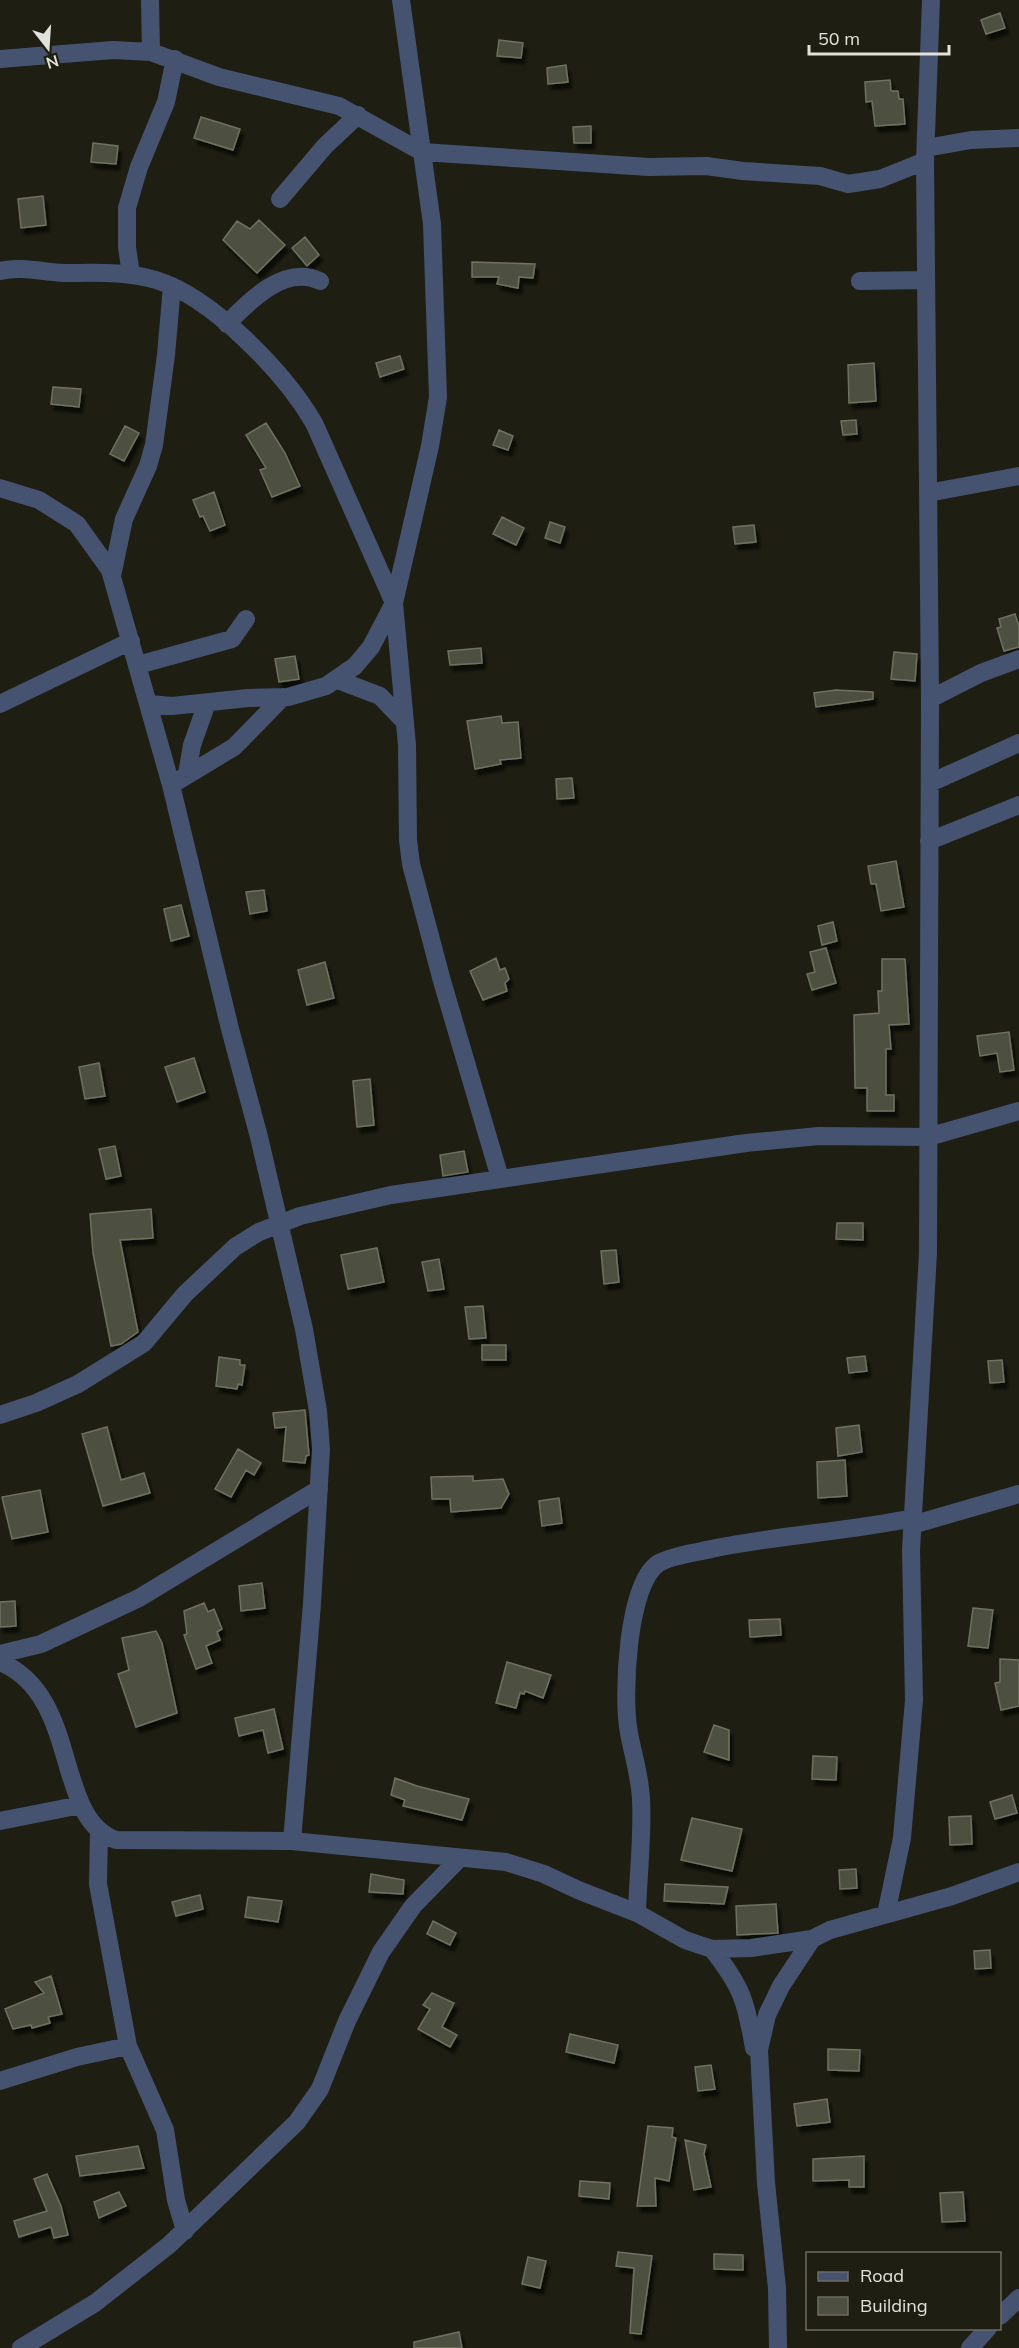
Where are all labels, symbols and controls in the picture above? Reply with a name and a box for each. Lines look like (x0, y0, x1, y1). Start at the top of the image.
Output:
north arrow (18, 18, 78, 78)
scale bar (809, 18, 948, 56)
text: 50 m (818, 27, 860, 50)
text: N (44, 51, 61, 74)
legend (806, 2252, 1001, 2330)
text: Road (860, 2264, 904, 2287)
text: Building (860, 2294, 928, 2317)

